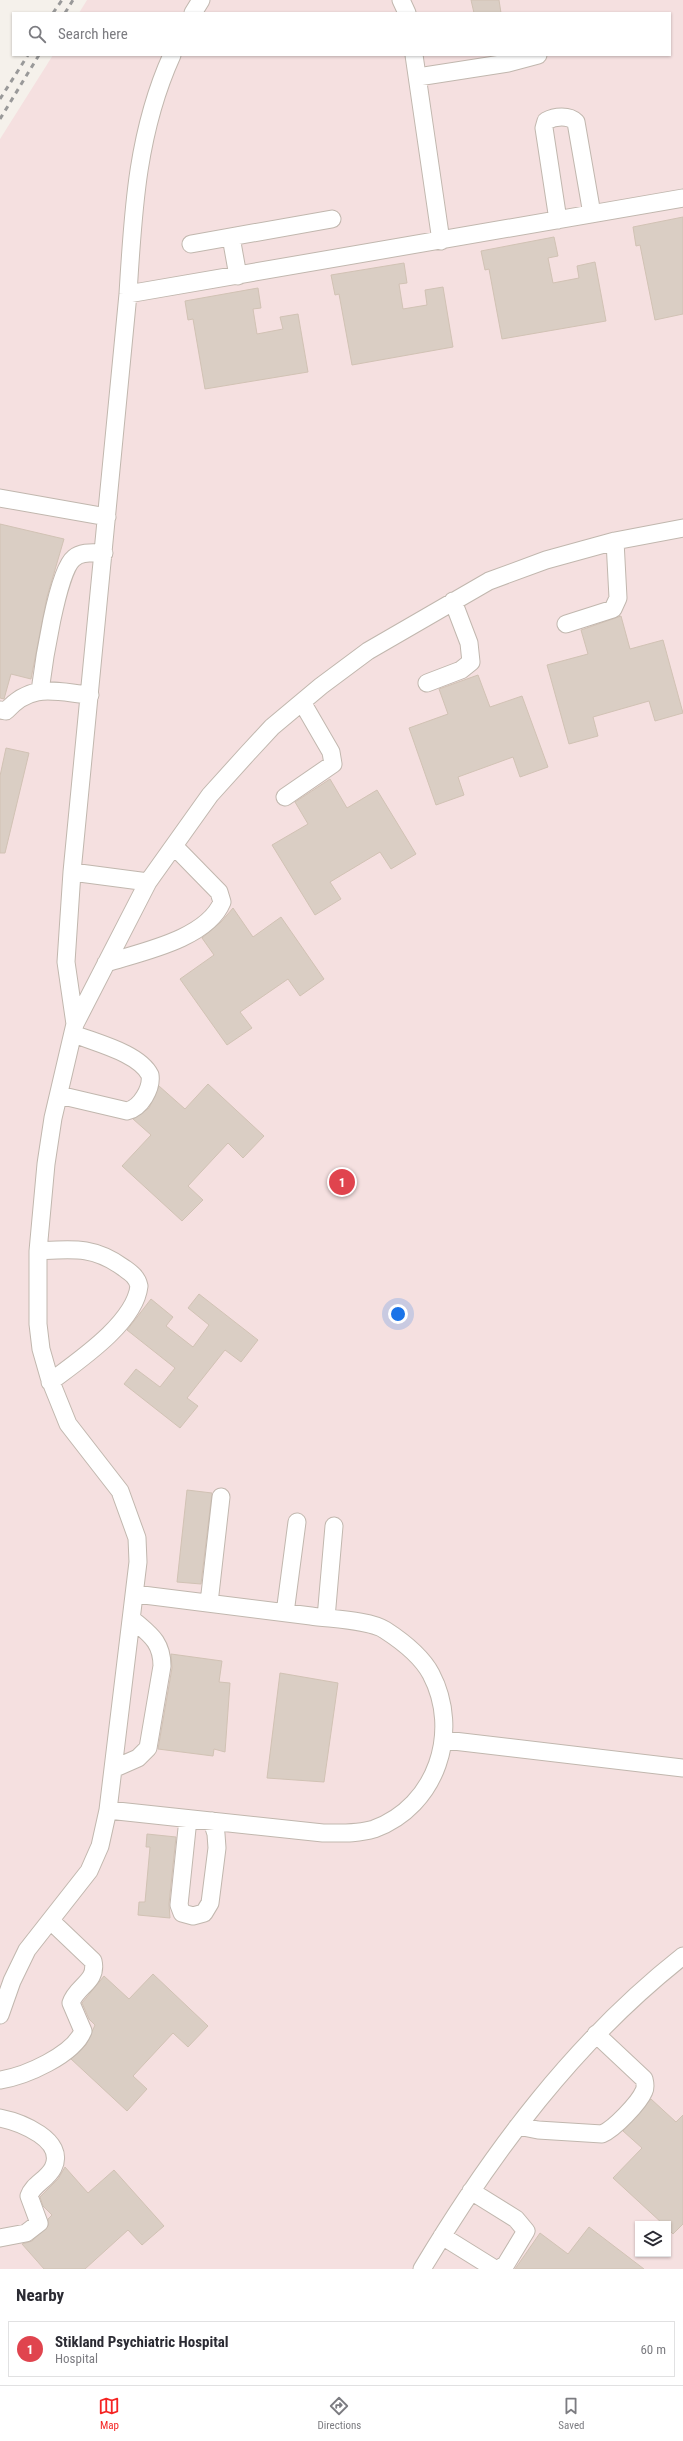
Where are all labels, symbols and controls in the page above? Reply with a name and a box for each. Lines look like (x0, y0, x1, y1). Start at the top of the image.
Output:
search box (12, 12, 671, 56)
icon: search (26, 23, 48, 45)
text: Search here (58, 25, 128, 43)
pin: 1 (329, 1167, 355, 1197)
your location (388, 1304, 408, 1324)
map controls (635, 2221, 671, 2257)
button: layers (635, 2221, 671, 2257)
text: Nearby (16, 2285, 64, 2305)
text: Stikland Psychiatric Hospital (55, 2333, 229, 2351)
text: 1 (27, 2342, 33, 2357)
text: 60 m (640, 2342, 666, 2357)
text: Hospital (55, 2351, 98, 2366)
tab: Map (98, 2395, 120, 2432)
tab: Directions (317, 2395, 361, 2432)
tab: Saved (558, 2395, 585, 2432)

